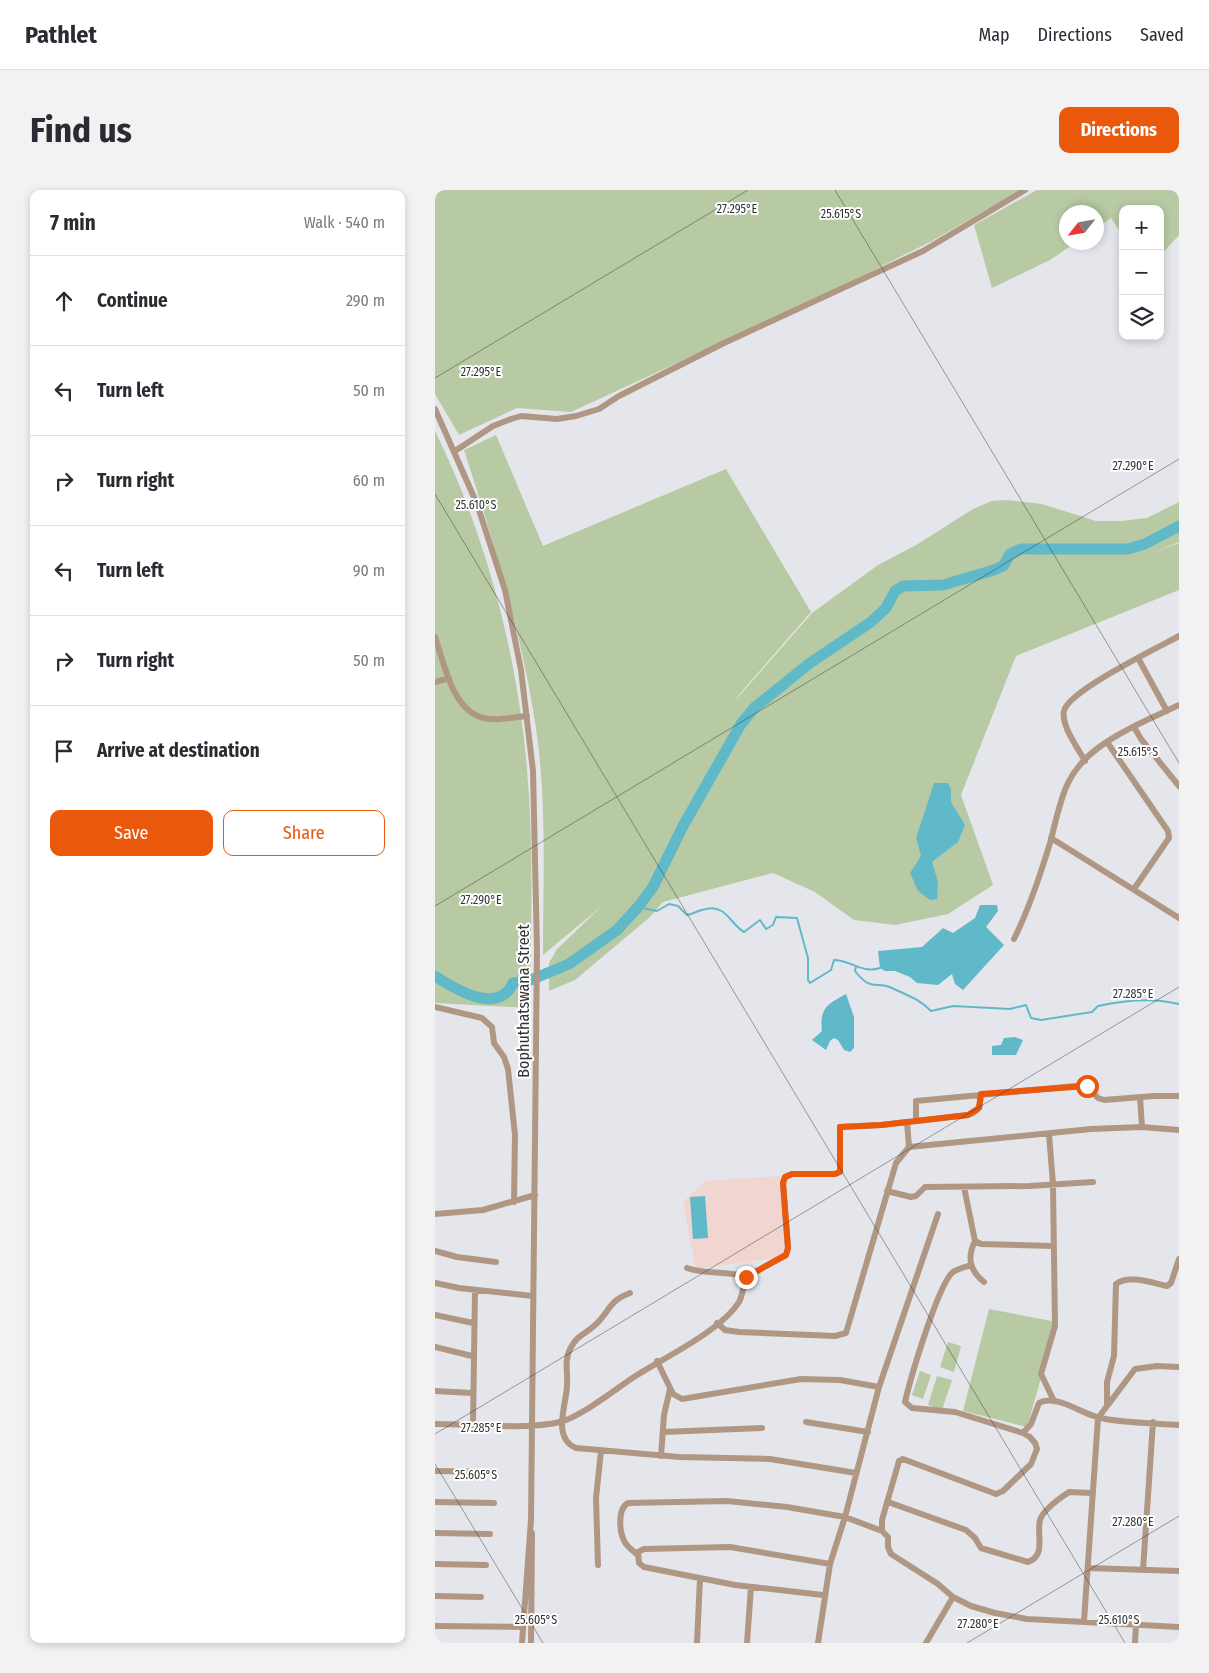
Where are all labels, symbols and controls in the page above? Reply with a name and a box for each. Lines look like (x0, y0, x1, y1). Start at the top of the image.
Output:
text: Pathlet (25, 21, 97, 49)
text: Map (978, 24, 1010, 46)
text: Directions (1038, 24, 1112, 46)
text: Saved (1140, 24, 1184, 46)
button: Directions (1059, 107, 1179, 153)
text: Find us (30, 109, 132, 151)
text: 27.295°E (717, 202, 758, 216)
north arrow (1059, 205, 1104, 250)
map controls (1119, 205, 1164, 340)
button: + (1119, 205, 1164, 250)
text: 25.615°S (821, 207, 861, 221)
text: 7 min (50, 210, 96, 236)
text: Walk · 540 m (304, 213, 385, 232)
button: − (1119, 250, 1164, 295)
icon: ahead (50, 287, 78, 315)
text: Continue (97, 289, 168, 312)
text: 290 m (346, 291, 385, 310)
button: layers (1119, 295, 1164, 340)
text: 27.295°E (461, 365, 502, 379)
icon: left (50, 377, 78, 405)
text: Turn left (97, 379, 164, 402)
text: 50 m (353, 381, 385, 400)
text: 27.290°E (1112, 459, 1154, 473)
icon: right (50, 467, 78, 495)
text: Turn right (97, 469, 174, 492)
text: 60 m (353, 471, 385, 490)
text: 25.610°S (455, 498, 497, 512)
icon: left (50, 557, 78, 585)
text: Turn left (97, 559, 164, 582)
text: 90 m (353, 561, 385, 580)
icon: right (50, 647, 78, 675)
text: Turn right (97, 649, 174, 672)
text: 50 m (353, 651, 385, 670)
icon: arrive (50, 737, 78, 765)
text: Arrive at destination (97, 739, 260, 762)
text: 25.615°S (1118, 745, 1158, 759)
button: Save (50, 810, 213, 856)
button: Share (223, 810, 385, 856)
text: 27.290°E (460, 893, 502, 907)
street label: Bophuthatswana Street (514, 924, 533, 1078)
text: 27.285°E (1113, 987, 1154, 1001)
route start (1076, 1075, 1099, 1098)
route end (735, 1266, 758, 1289)
text: 27.285°E (461, 1421, 502, 1435)
text: 25.605°S (455, 1468, 497, 1482)
text: 27.280°E (1112, 1515, 1154, 1529)
text: 25.605°S (515, 1613, 557, 1627)
text: 25.610°S (1098, 1613, 1140, 1627)
text: 27.280°E (957, 1617, 999, 1631)

